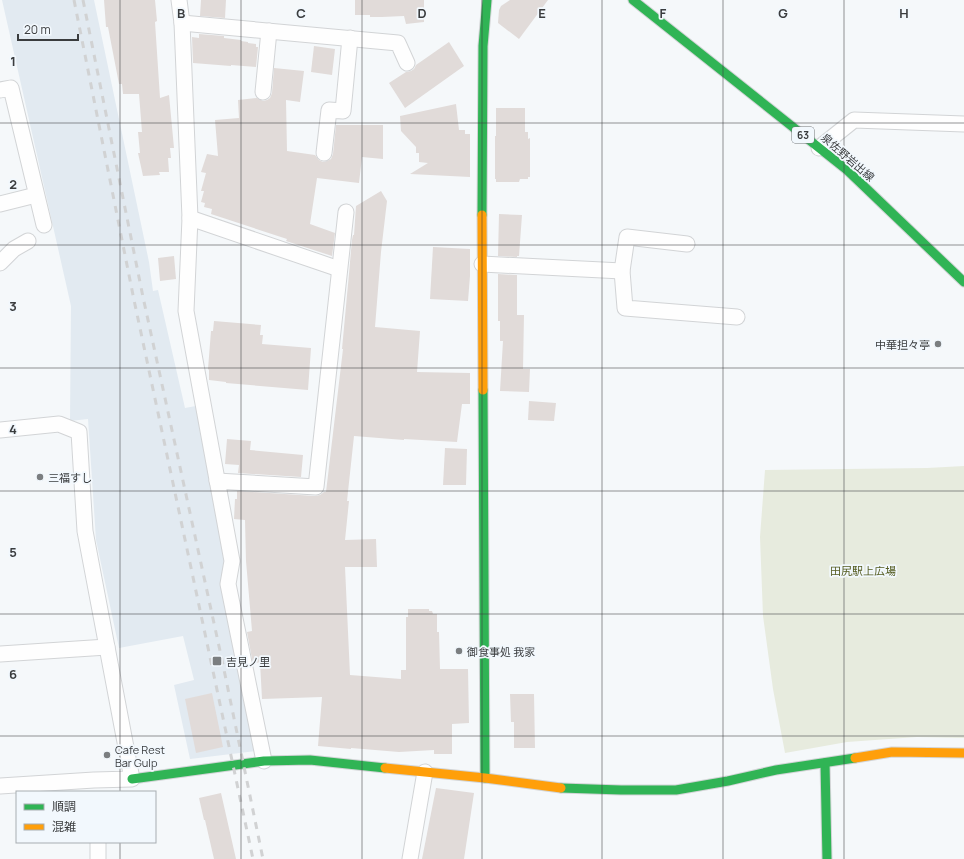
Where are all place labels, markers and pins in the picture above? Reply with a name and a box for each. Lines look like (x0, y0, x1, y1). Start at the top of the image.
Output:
place label: 中華担々亭 (875, 337, 930, 352)
marker: 中華担々亭 (933, 339, 943, 349)
place label: 三福すし (48, 470, 92, 485)
marker: 三福すし (35, 472, 45, 482)
place label: 御食事処 我家 (466, 644, 535, 659)
marker: 御食事処 我家 (454, 646, 464, 656)
place label: 吉見ノ里 (226, 654, 270, 669)
marker: 吉見ノ里 (211, 655, 223, 667)
place label: Cafe Rest Bar Gulp (115, 742, 165, 770)
marker: Cafe Rest Bar Gulp (102, 750, 112, 760)

